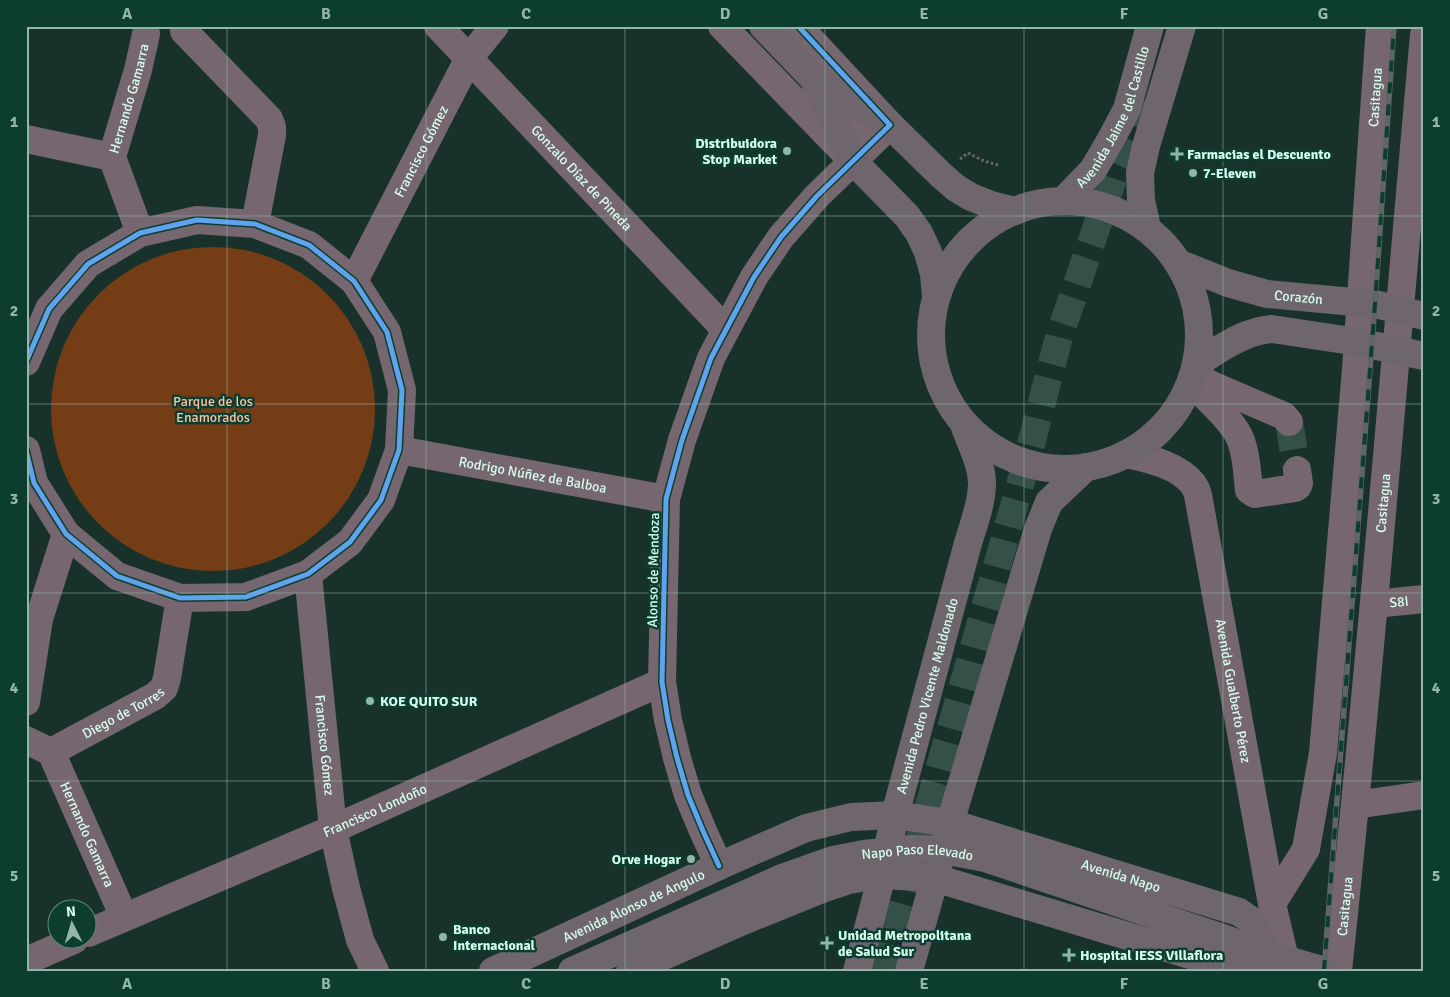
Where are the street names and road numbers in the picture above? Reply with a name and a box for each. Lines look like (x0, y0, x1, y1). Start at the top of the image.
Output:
street label: Hernando Gamarra (106, 42, 153, 156)
street label: Avenida Jaime del Castillo (1073, 44, 1153, 191)
street label: Casitagua (1365, 67, 1386, 128)
street label: Francisco Gómez (391, 103, 452, 200)
street label: Gonzalo Díaz de Pineda (527, 122, 635, 235)
street label: Corazón (1273, 287, 1324, 308)
street label: Rodrigo Núñez de Balboa (457, 453, 608, 497)
street label: Casitagua (1372, 473, 1394, 534)
street label: Alonso de Mendoza (644, 512, 663, 628)
street label: S8I (1388, 593, 1409, 611)
street label: Avenida Pedro Vicente Maldonado (893, 596, 962, 796)
street label: Avenida Gualberto Pérez (1212, 617, 1254, 764)
street label: Diego de Torres (79, 683, 168, 743)
street label: Francisco Gómez (311, 694, 338, 796)
street label: Hernando Gamarra (56, 779, 118, 890)
street label: Francisco Londoño (321, 780, 430, 841)
street label: Napo Paso Elevado (861, 841, 975, 865)
street label: Avenida Napo (1079, 856, 1162, 896)
street label: Avenida Alonso de Angulo (560, 866, 707, 946)
street label: Casitagua (1334, 876, 1357, 937)

